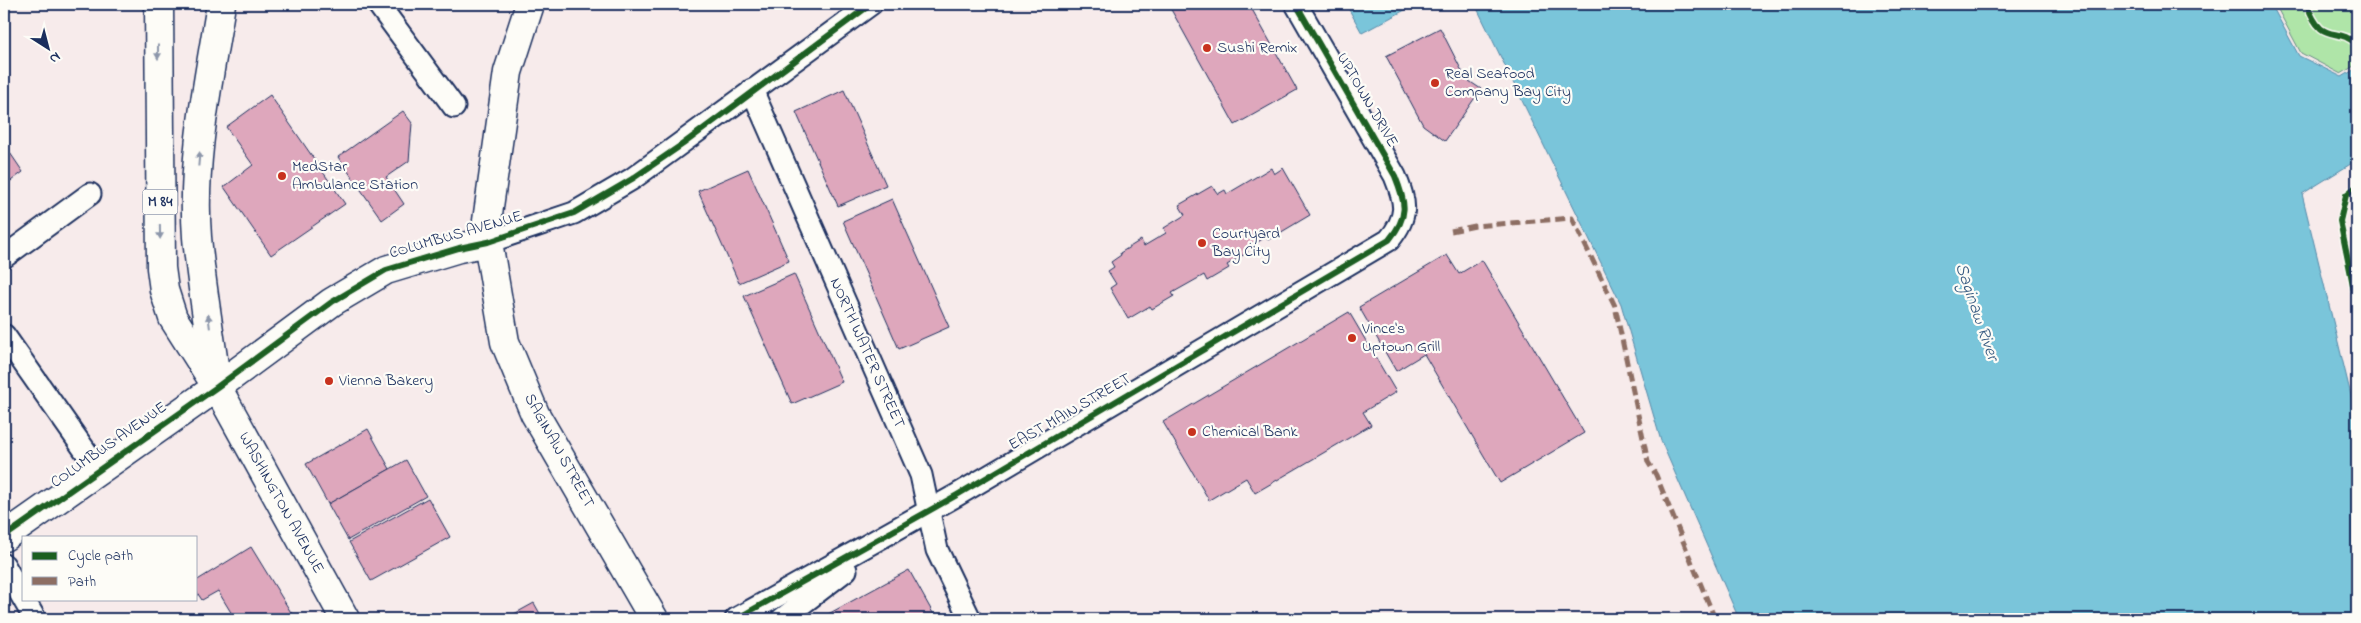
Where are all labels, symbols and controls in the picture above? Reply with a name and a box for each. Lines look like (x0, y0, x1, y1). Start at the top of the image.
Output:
north arrow (22, 22, 72, 72)
place label: Sushi Remix (1217, 36, 1297, 60)
marker: Sushi Remix (1201, 42, 1213, 54)
one-way arrow (154, 45, 162, 61)
text: N (45, 46, 65, 69)
street label: UPTOWN DRIVE (1330, 48, 1404, 152)
place label: Real Seafood Company Bay City (1445, 62, 1571, 104)
marker: Real Seafood Company Bay City (1429, 77, 1441, 89)
one-way arrow (195, 151, 203, 167)
place label: MedStar Ambulance Station (292, 155, 418, 197)
marker: MedStar Ambulance Station (276, 170, 288, 182)
road number: M 84 (142, 190, 178, 214)
street label: COLUMBUS AVENUE (387, 205, 525, 265)
place label: Courtyard Bay City (1211, 222, 1280, 264)
one-way arrow (156, 225, 164, 241)
marker: Courtyard Bay City (1196, 237, 1208, 249)
water label: Saginaw River (1947, 260, 2006, 367)
street label: NORTH WATER STREET (823, 274, 911, 432)
one-way arrow (205, 313, 213, 329)
place label: Vince's Uptown Grill (1361, 317, 1440, 359)
marker: Vince's Uptown Grill (1346, 332, 1358, 344)
street label: EAST MAIN STREET (1004, 367, 1136, 457)
place label: Vienna Bakery (338, 369, 433, 393)
marker: Vienna Bakery (323, 375, 335, 387)
street label: SAGINAW STREET (518, 389, 600, 513)
street label: COLUMBUS AVENUE (46, 396, 172, 494)
place label: Chemical Bank (1202, 420, 1299, 444)
marker: Chemical Bank (1186, 426, 1198, 438)
street label: WASHINGTON AVENUE (232, 428, 330, 578)
legend (22, 536, 198, 600)
text: Cycle path (68, 545, 133, 568)
text: Path (68, 571, 96, 593)

